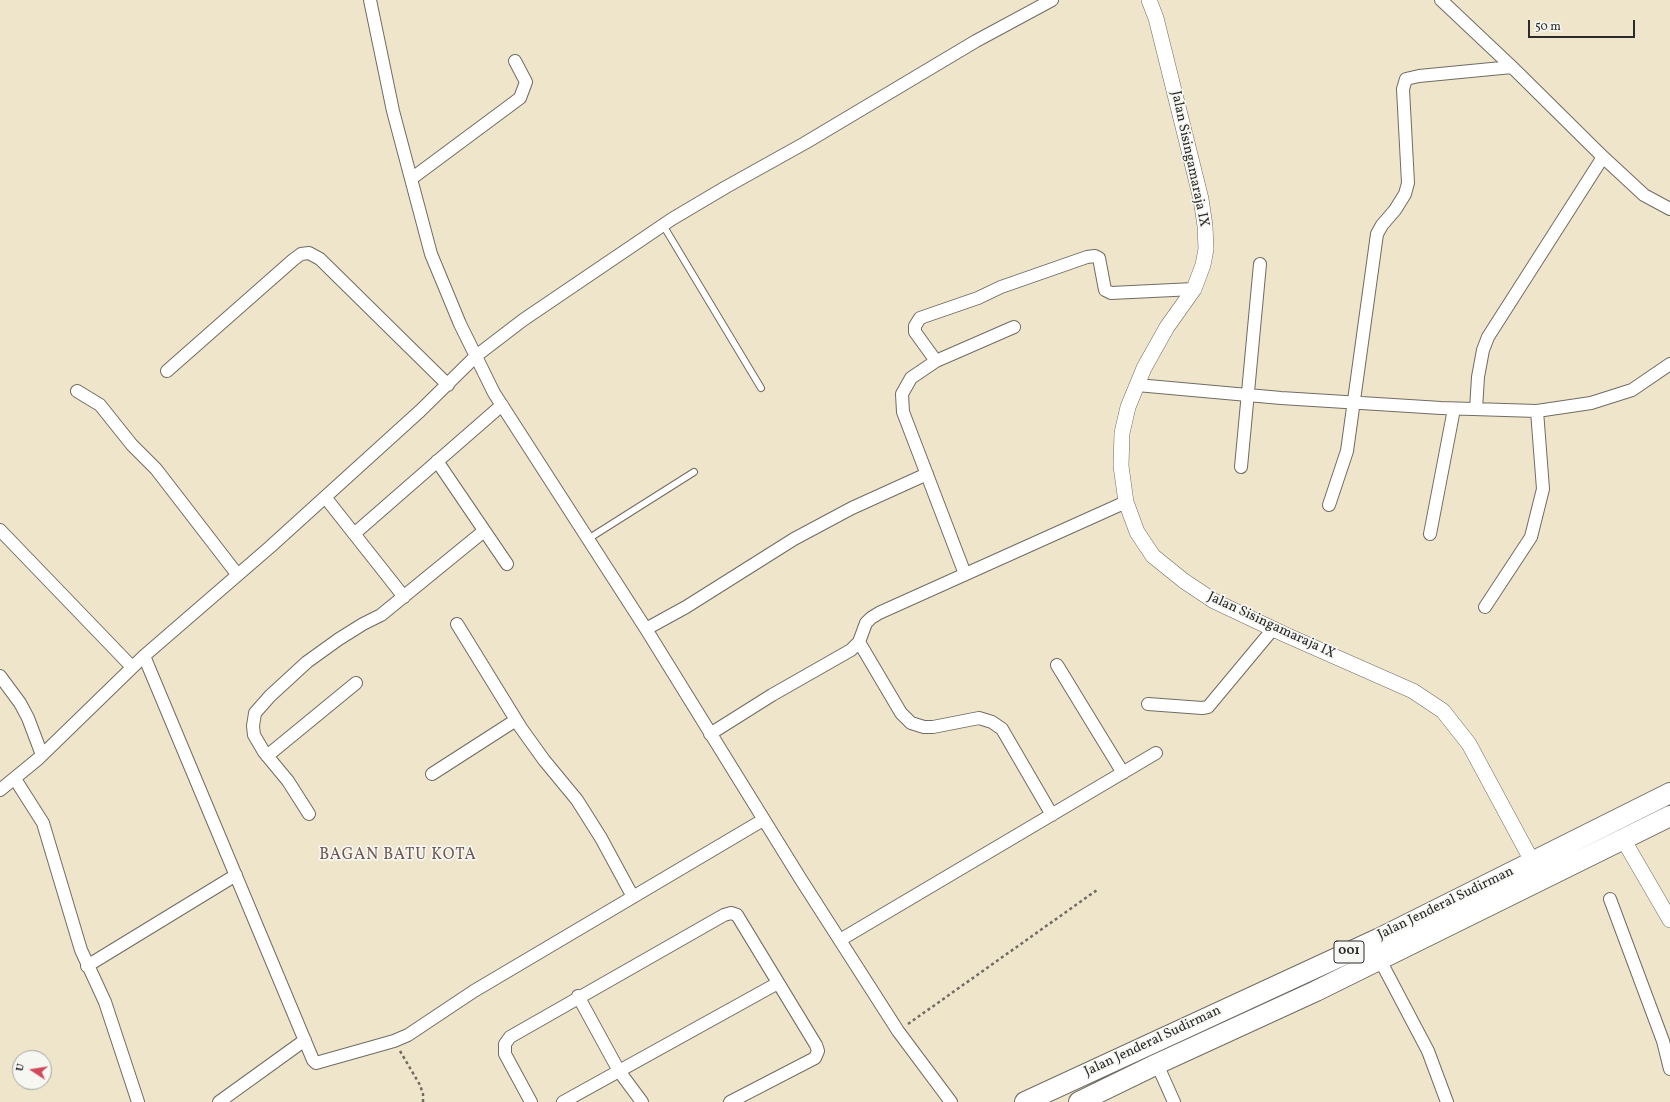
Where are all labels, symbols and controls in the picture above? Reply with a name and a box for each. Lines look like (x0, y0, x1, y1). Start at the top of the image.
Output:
scale bar (1530, 12, 1637, 38)
text: 50 m (1535, 19, 1561, 35)
street label: Jalan Sisingamaraja IX (1166, 89, 1212, 229)
street label: Jalan Sisingamaraja IX (1205, 589, 1337, 663)
district label: BAGAN BATU KOTA (319, 846, 477, 866)
street label: Jalan Jenderal Sudirman (1375, 864, 1517, 944)
road number: 001 (1334, 941, 1364, 963)
street label: Jalan Jenderal Sudirman (1082, 1003, 1224, 1081)
north arrow (12, 1050, 52, 1090)
text: U (13, 1062, 29, 1073)

